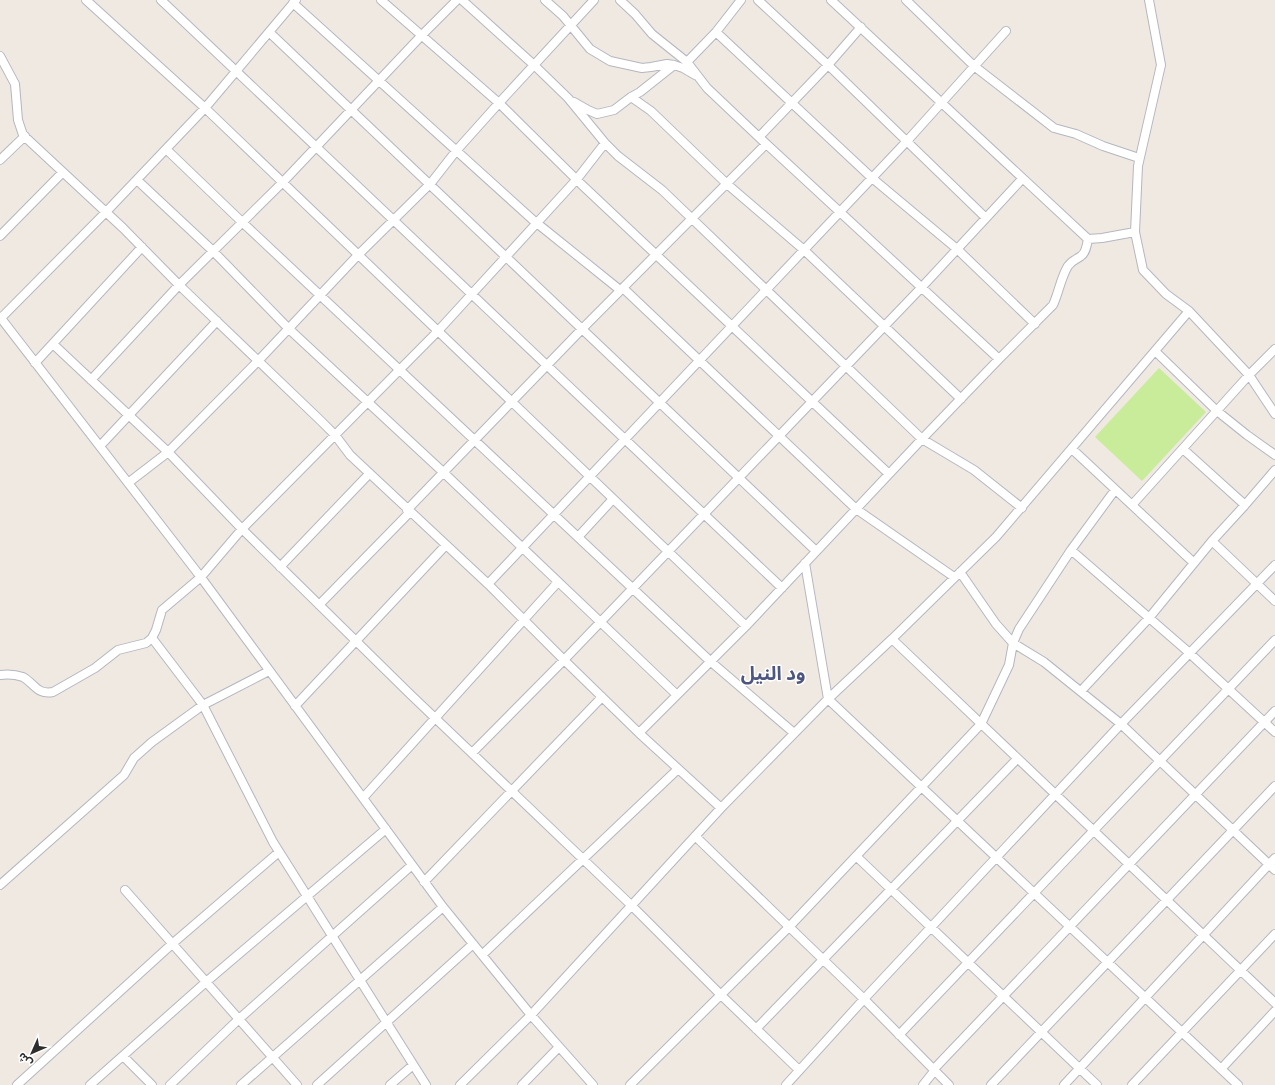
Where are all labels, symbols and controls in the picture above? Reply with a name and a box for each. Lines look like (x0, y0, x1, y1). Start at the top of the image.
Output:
district label: ود النيل (741, 662, 805, 685)
north arrow (12, 1033, 52, 1073)
text: ش (15, 1050, 35, 1070)

